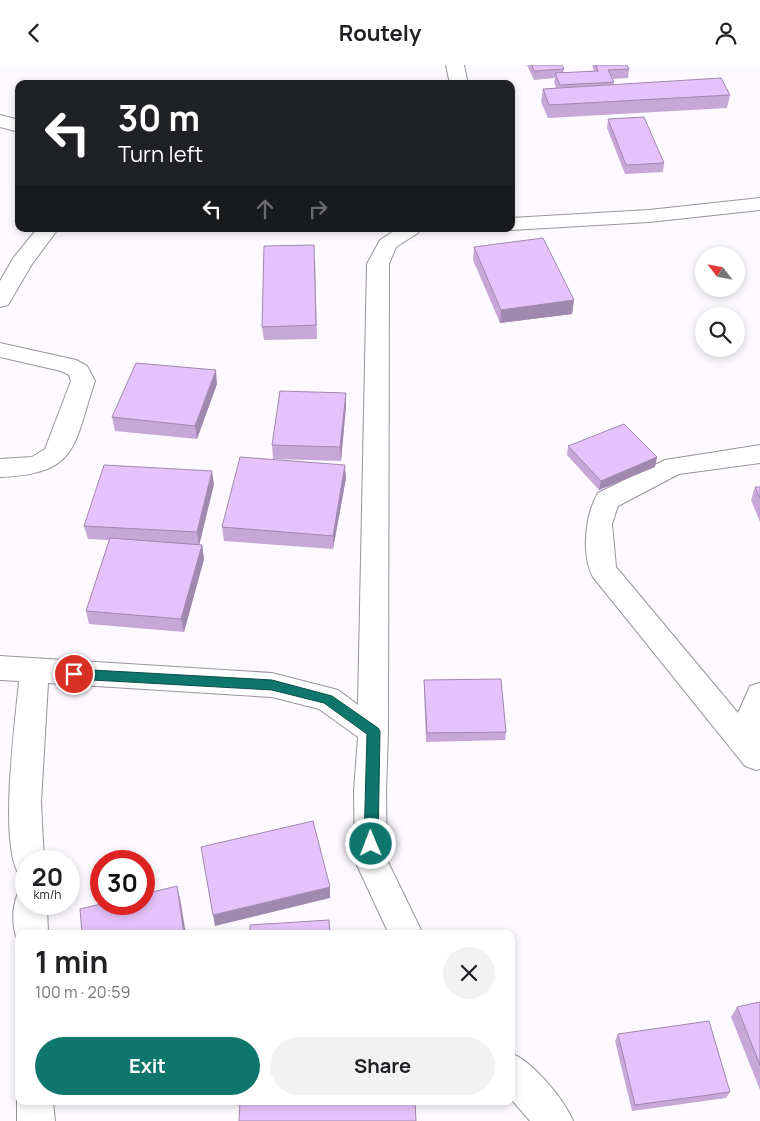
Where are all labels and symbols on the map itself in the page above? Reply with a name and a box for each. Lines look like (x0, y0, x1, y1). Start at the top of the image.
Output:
north arrow (695, 247, 745, 297)
pin (53, 653, 95, 695)
position arrow (344, 817, 396, 869)
speed limit sign: 30 (90, 850, 155, 915)

